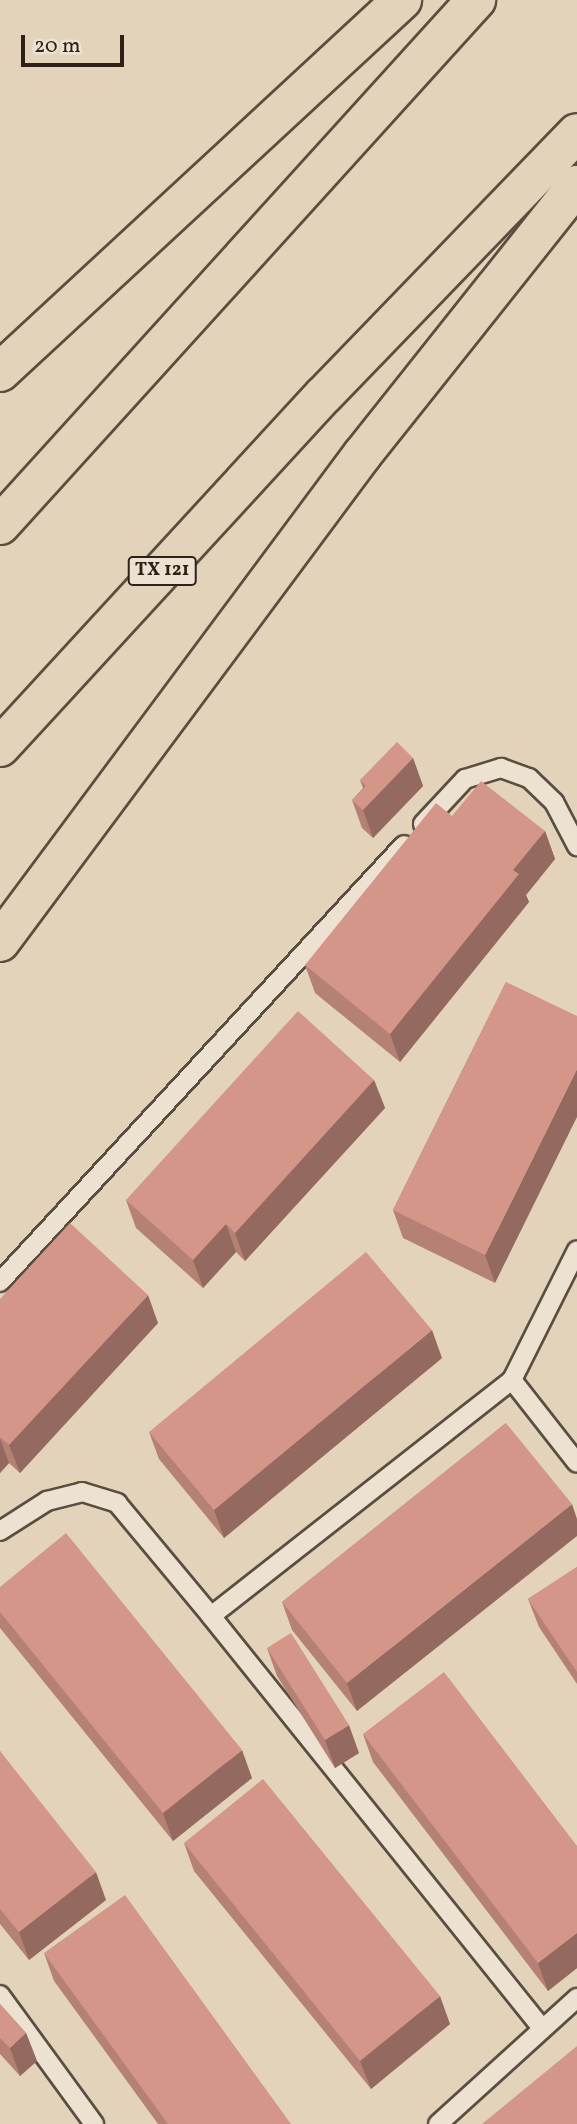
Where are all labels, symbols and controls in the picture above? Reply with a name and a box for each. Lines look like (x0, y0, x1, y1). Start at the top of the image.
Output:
scale bar (24, 21, 128, 65)
text: 20 m (34, 32, 80, 61)
road number: TX 121 (127, 556, 197, 586)

